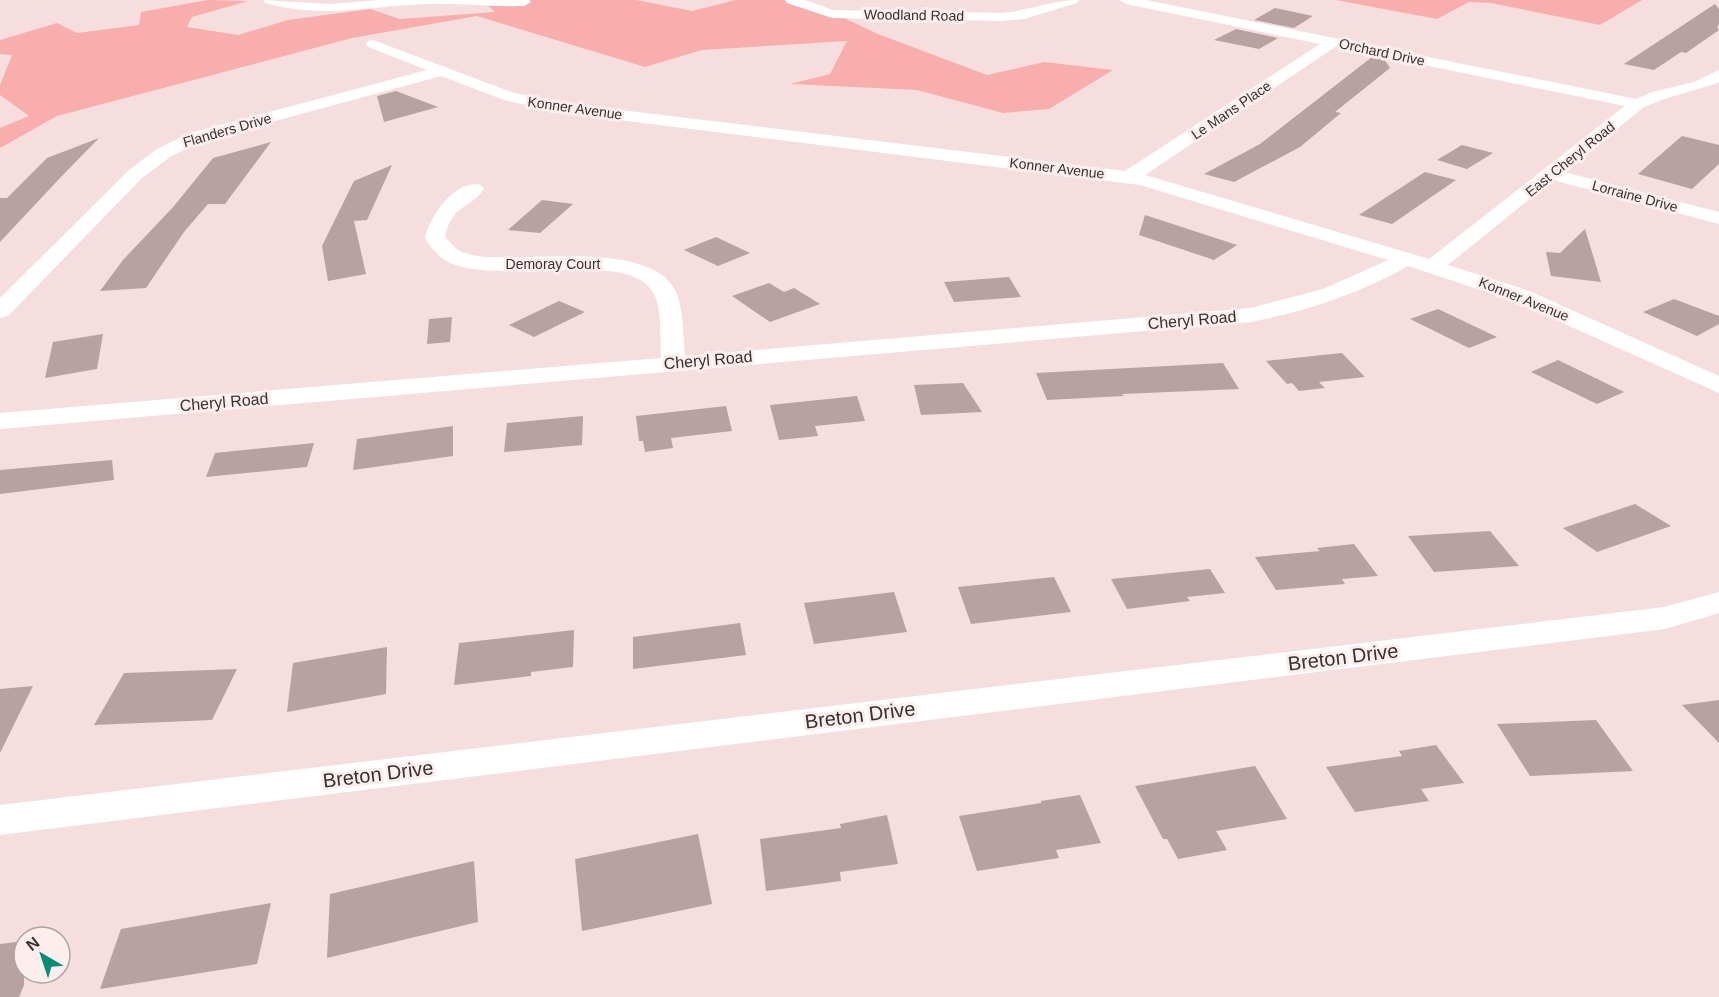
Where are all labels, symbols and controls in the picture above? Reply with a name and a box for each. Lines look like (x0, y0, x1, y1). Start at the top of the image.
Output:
street label: Woodland Road (864, 6, 964, 24)
street label: Orchard Drive (1338, 35, 1426, 69)
street label: Le Mans Place (1188, 77, 1274, 143)
street label: Konner Avenue (527, 93, 624, 123)
street label: Flanders Drive (181, 110, 273, 150)
street label: East Cheryl Road (1522, 118, 1618, 200)
street label: Konner Avenue (1009, 154, 1106, 182)
street label: Lorraine Drive (1590, 177, 1680, 215)
street label: Demoray Court (506, 256, 601, 272)
street label: Konner Avenue (1477, 274, 1571, 324)
street label: Cheryl Road (1147, 308, 1237, 332)
street label: Cheryl Road (663, 348, 753, 372)
street label: Cheryl Road (179, 390, 269, 414)
street label: Breton Drive (1286, 639, 1400, 675)
street label: Breton Drive (803, 697, 917, 733)
street label: Breton Drive (321, 756, 435, 792)
north arrow (12, 925, 72, 985)
text: N (23, 933, 43, 954)

